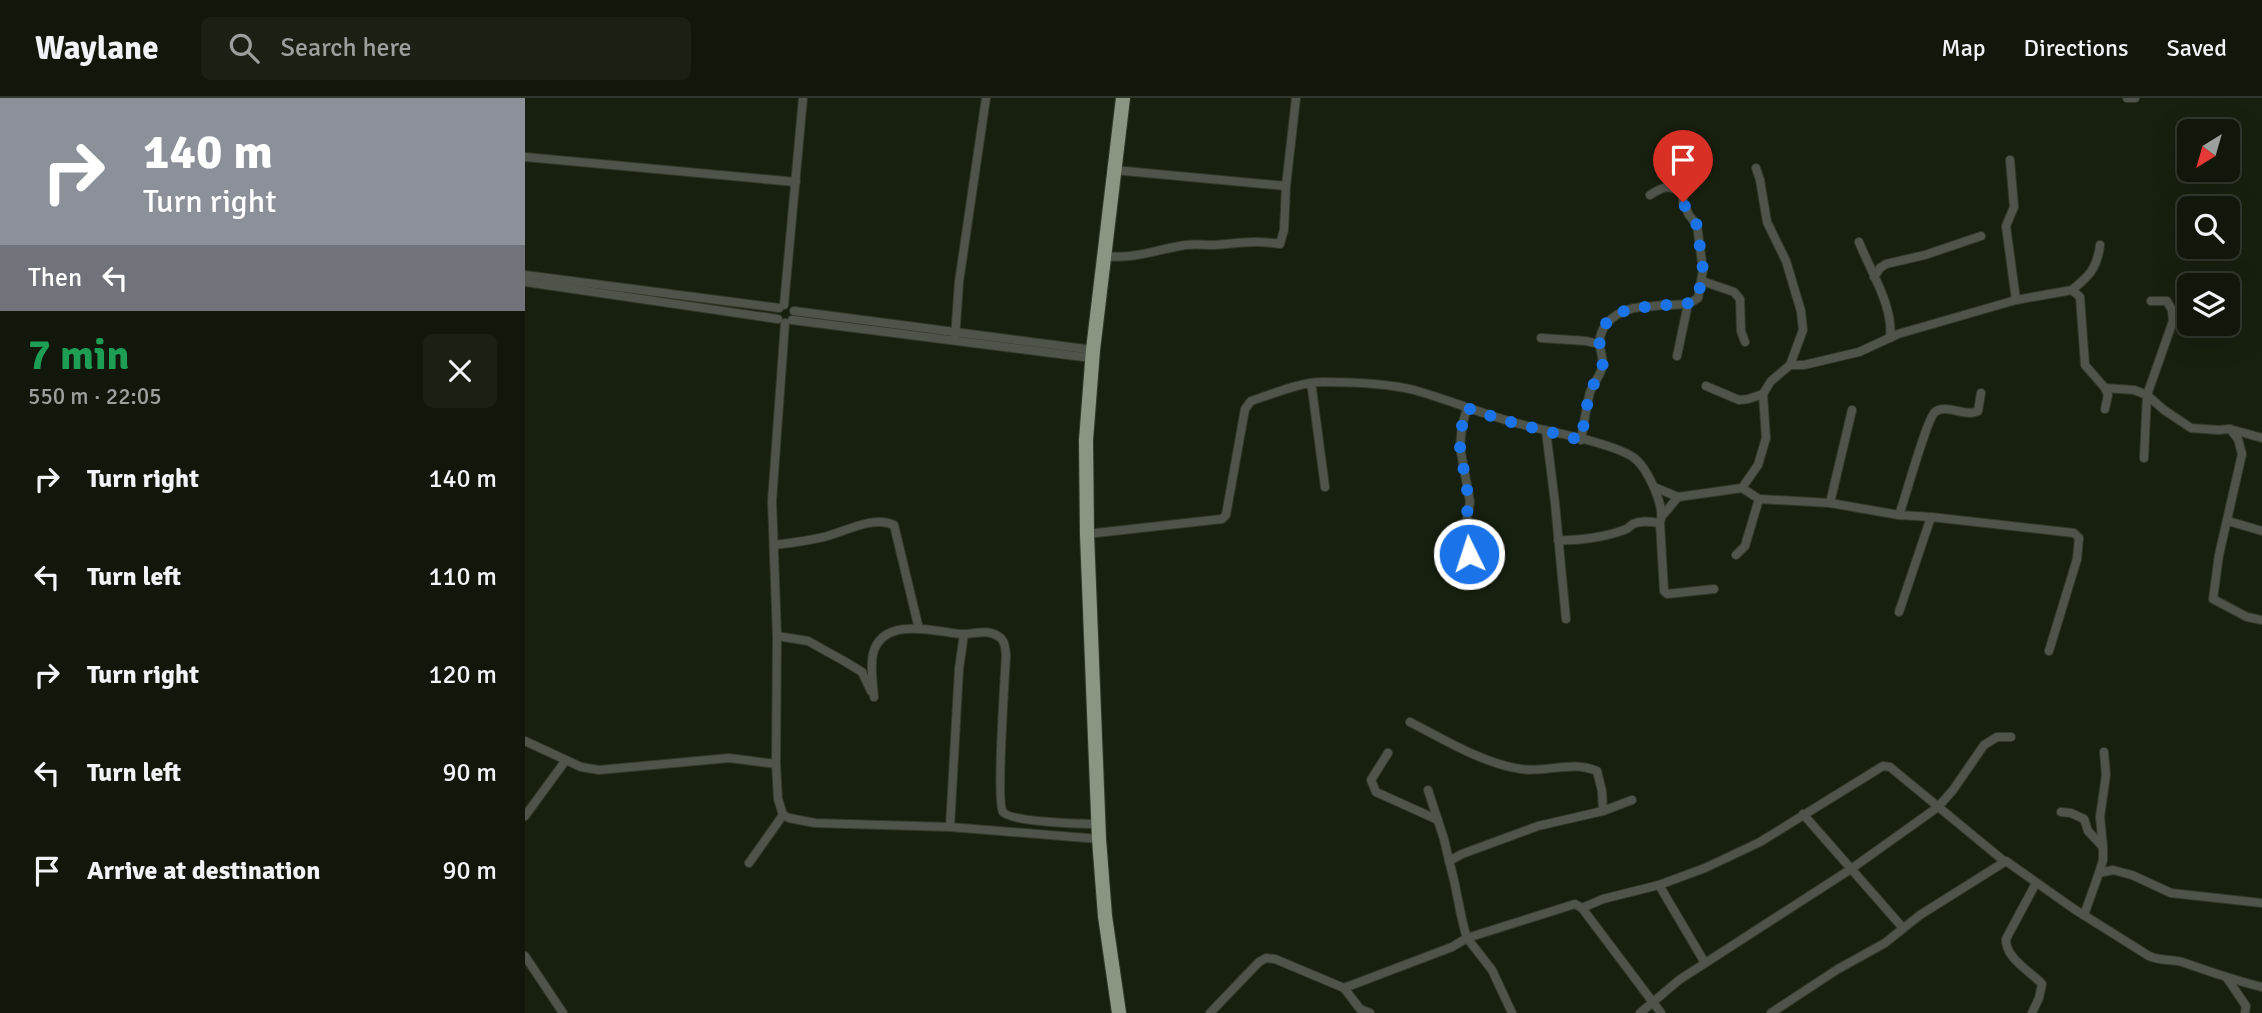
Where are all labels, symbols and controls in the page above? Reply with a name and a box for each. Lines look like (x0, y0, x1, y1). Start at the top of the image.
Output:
search box (201, 17, 691, 80)
text: Waylane (35, 28, 159, 69)
icon: search (225, 29, 263, 67)
text: Search here (281, 32, 412, 64)
text: Map (1941, 33, 1986, 63)
text: Directions (2024, 33, 2129, 63)
text: Saved (2167, 33, 2227, 63)
north arrow (2177, 119, 2240, 182)
map controls (2177, 119, 2240, 336)
text: 140 m (143, 122, 273, 182)
icon: right (28, 126, 119, 217)
pin (1653, 130, 1713, 202)
icon: arrive (1664, 141, 1702, 179)
text: Turn right (143, 182, 276, 221)
button: search (2177, 196, 2240, 259)
icon: left (96, 259, 134, 297)
text: Then (28, 262, 82, 294)
button: layers (2177, 273, 2240, 336)
text: 7 min (28, 330, 129, 381)
button: close (423, 334, 497, 408)
text: 550 m · 22:05 (28, 382, 162, 411)
icon: right (28, 460, 66, 498)
text: Turn right (87, 463, 199, 495)
text: 140 m (428, 463, 497, 495)
position arrow (1432, 517, 1506, 591)
icon: left (28, 558, 66, 596)
text: Turn left (87, 561, 181, 593)
text: 110 m (428, 561, 497, 593)
icon: right (28, 656, 66, 694)
text: Turn right (87, 659, 199, 691)
text: 120 m (428, 659, 497, 691)
icon: left (28, 754, 66, 792)
text: Turn left (87, 757, 181, 789)
text: 90 m (442, 757, 497, 789)
icon: arrive (28, 852, 66, 890)
text: Arrive at destination (87, 855, 320, 887)
text: 90 m (442, 855, 497, 887)

